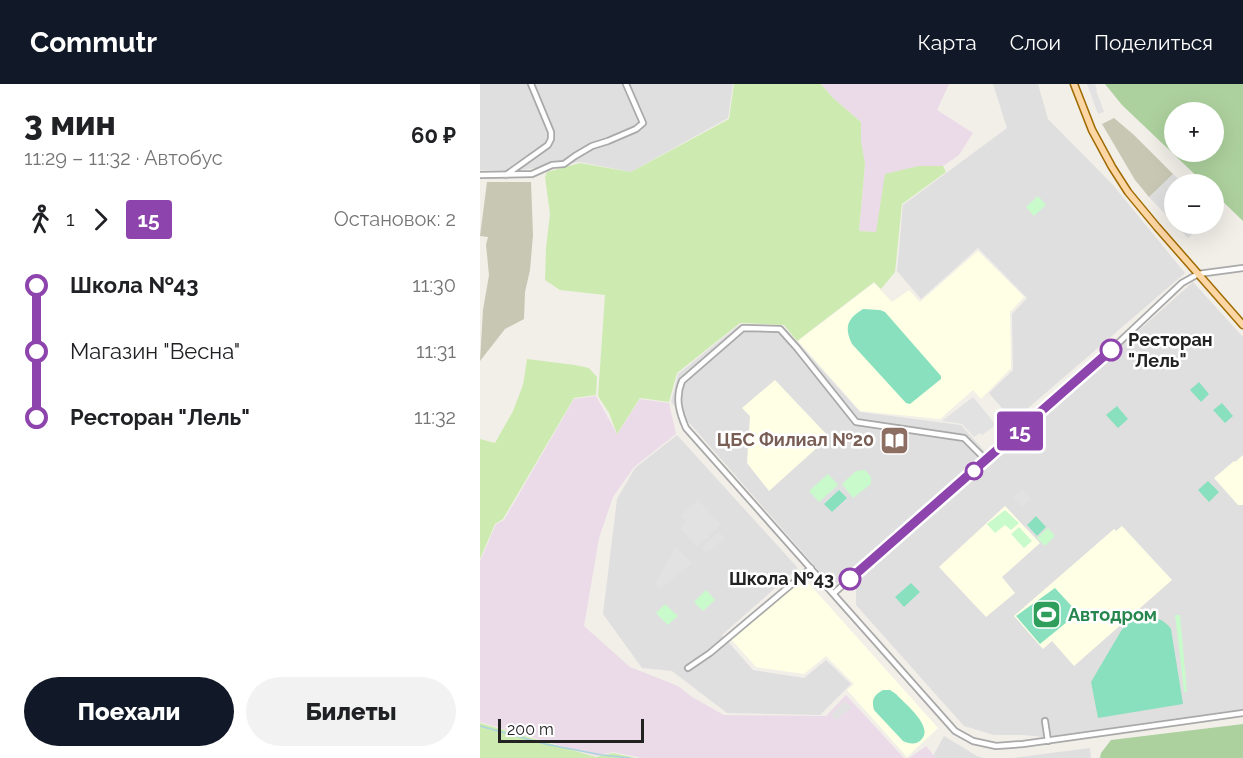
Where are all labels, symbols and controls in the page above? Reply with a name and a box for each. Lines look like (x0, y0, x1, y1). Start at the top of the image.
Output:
text: Commutr (30, 26, 157, 59)
text: Карта (918, 30, 977, 55)
text: Слои (1010, 30, 1061, 55)
text: Поделиться (1094, 30, 1213, 55)
map controls (1164, 102, 1224, 234)
button: + (1164, 102, 1224, 162)
text: 3 мин (24, 104, 116, 143)
text: 60 ₽ (411, 122, 456, 148)
text: 11:29 – 11:32 · Автобус (24, 146, 223, 170)
button: − (1164, 174, 1224, 234)
icon: walk (24, 203, 57, 236)
icon: forward (84, 203, 117, 236)
text: 1 (66, 207, 75, 231)
text: 15 (138, 207, 160, 232)
text: Остановок: 2 (334, 207, 456, 231)
text: Школа №43 (70, 272, 198, 298)
text: 11:30 (412, 273, 456, 297)
place label: Ресторан "Лель" (1128, 329, 1213, 371)
text: Магазин "Весна" (70, 338, 240, 364)
text: 11:31 (416, 339, 456, 363)
marker: Ресторан "Лель" (1100, 339, 1122, 361)
text: Ресторан "Лель" (70, 404, 250, 430)
text: 11:32 (414, 405, 456, 429)
line badge: 15 (993, 412, 1047, 450)
text: 15 (1009, 419, 1031, 444)
library icon: ЦБС Филиал №20 (879, 424, 911, 456)
place label: ЦБС Филиал №20 (717, 429, 874, 450)
unlabelled marker (965, 462, 983, 480)
place label: Школа №43 (729, 568, 834, 589)
marker: Школа №43 (839, 568, 861, 590)
sports icon: Автодром (1031, 599, 1063, 631)
place label: Автодром (1068, 604, 1157, 625)
button: Поехали (24, 677, 234, 746)
button: Билеты (246, 677, 456, 746)
scale bar (498, 716, 644, 744)
text: 200 m (507, 720, 554, 739)

